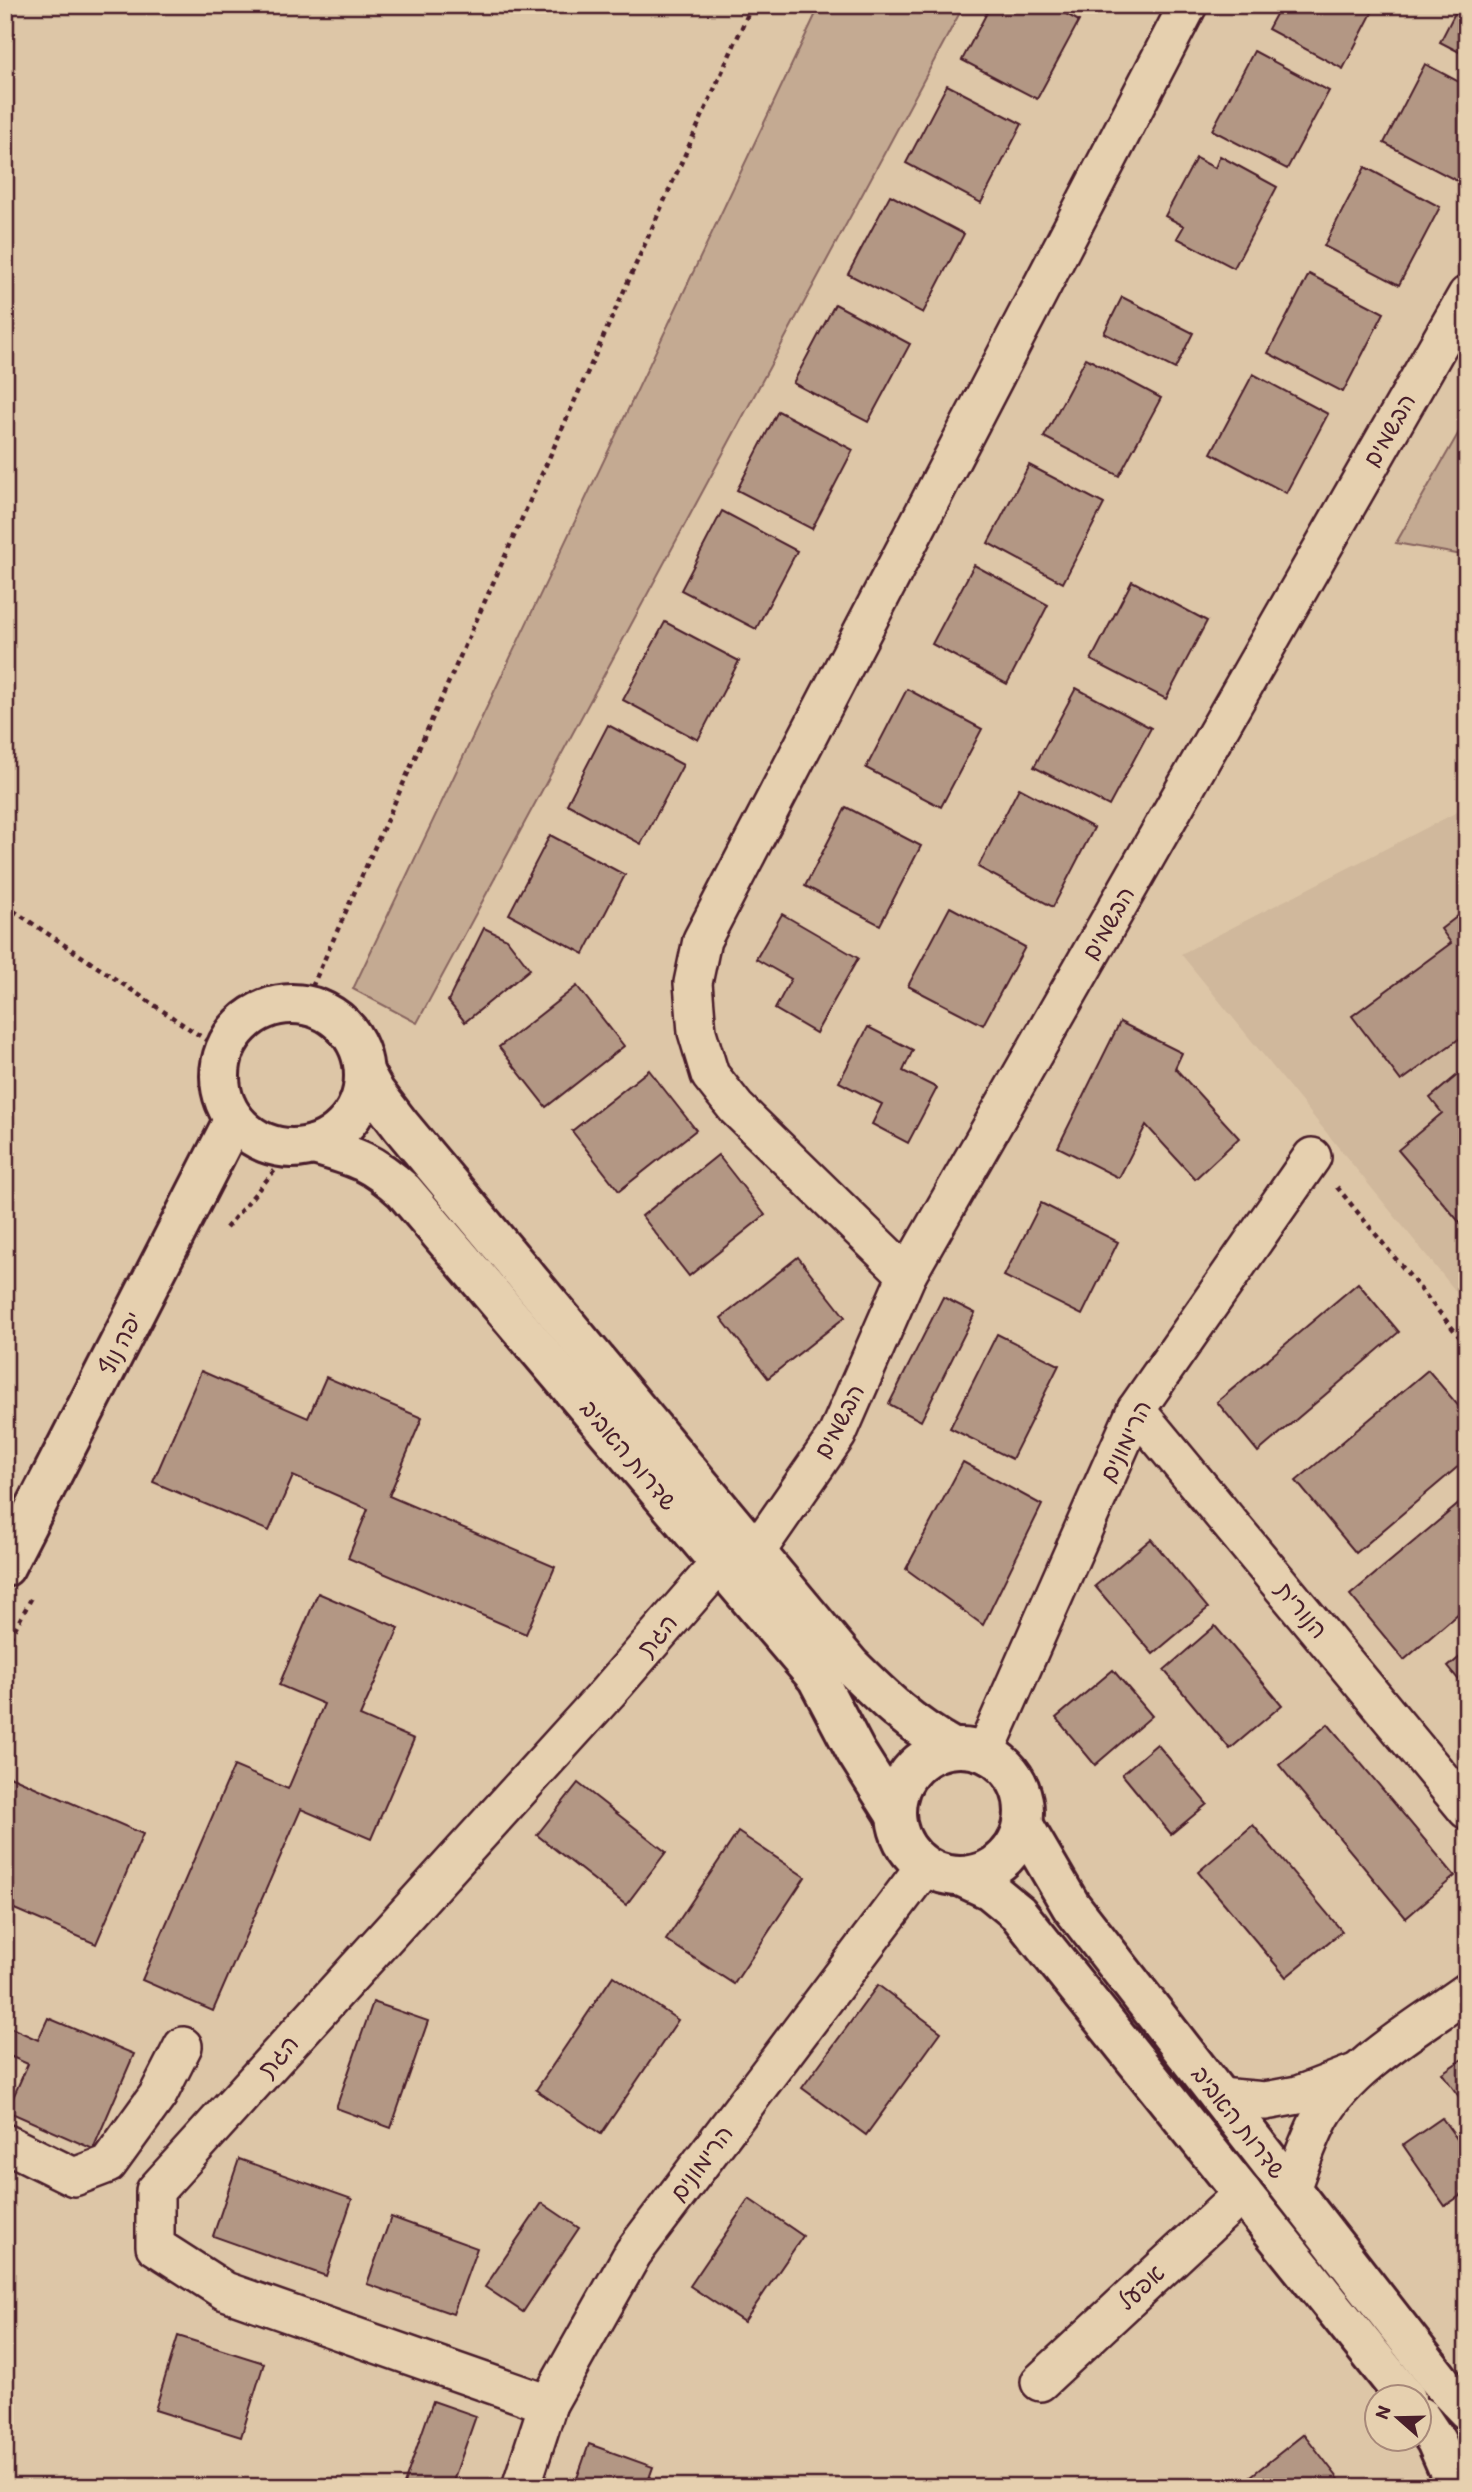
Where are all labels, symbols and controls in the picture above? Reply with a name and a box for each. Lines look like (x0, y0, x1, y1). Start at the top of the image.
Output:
street label: הבשמים (1356, 388, 1422, 472)
street label: הבשמים (1075, 881, 1141, 965)
street label: יפה נוף (92, 1307, 148, 1379)
street label: הבשמים (807, 1379, 871, 1463)
street label: שדרות האביב (574, 1394, 684, 1516)
street label: הרימונים (1093, 1395, 1157, 1487)
street label: הנורית (1269, 1574, 1334, 1644)
street label: הגת (631, 1608, 683, 1662)
street label: הגת (252, 2029, 304, 2083)
street label: שדרות האביב (1186, 2060, 1292, 2185)
street label: הרימונים (663, 2119, 739, 2207)
street label: אפעל (1111, 2258, 1171, 2316)
north arrow (1364, 2384, 1434, 2454)
text: N (1369, 2402, 1395, 2422)

